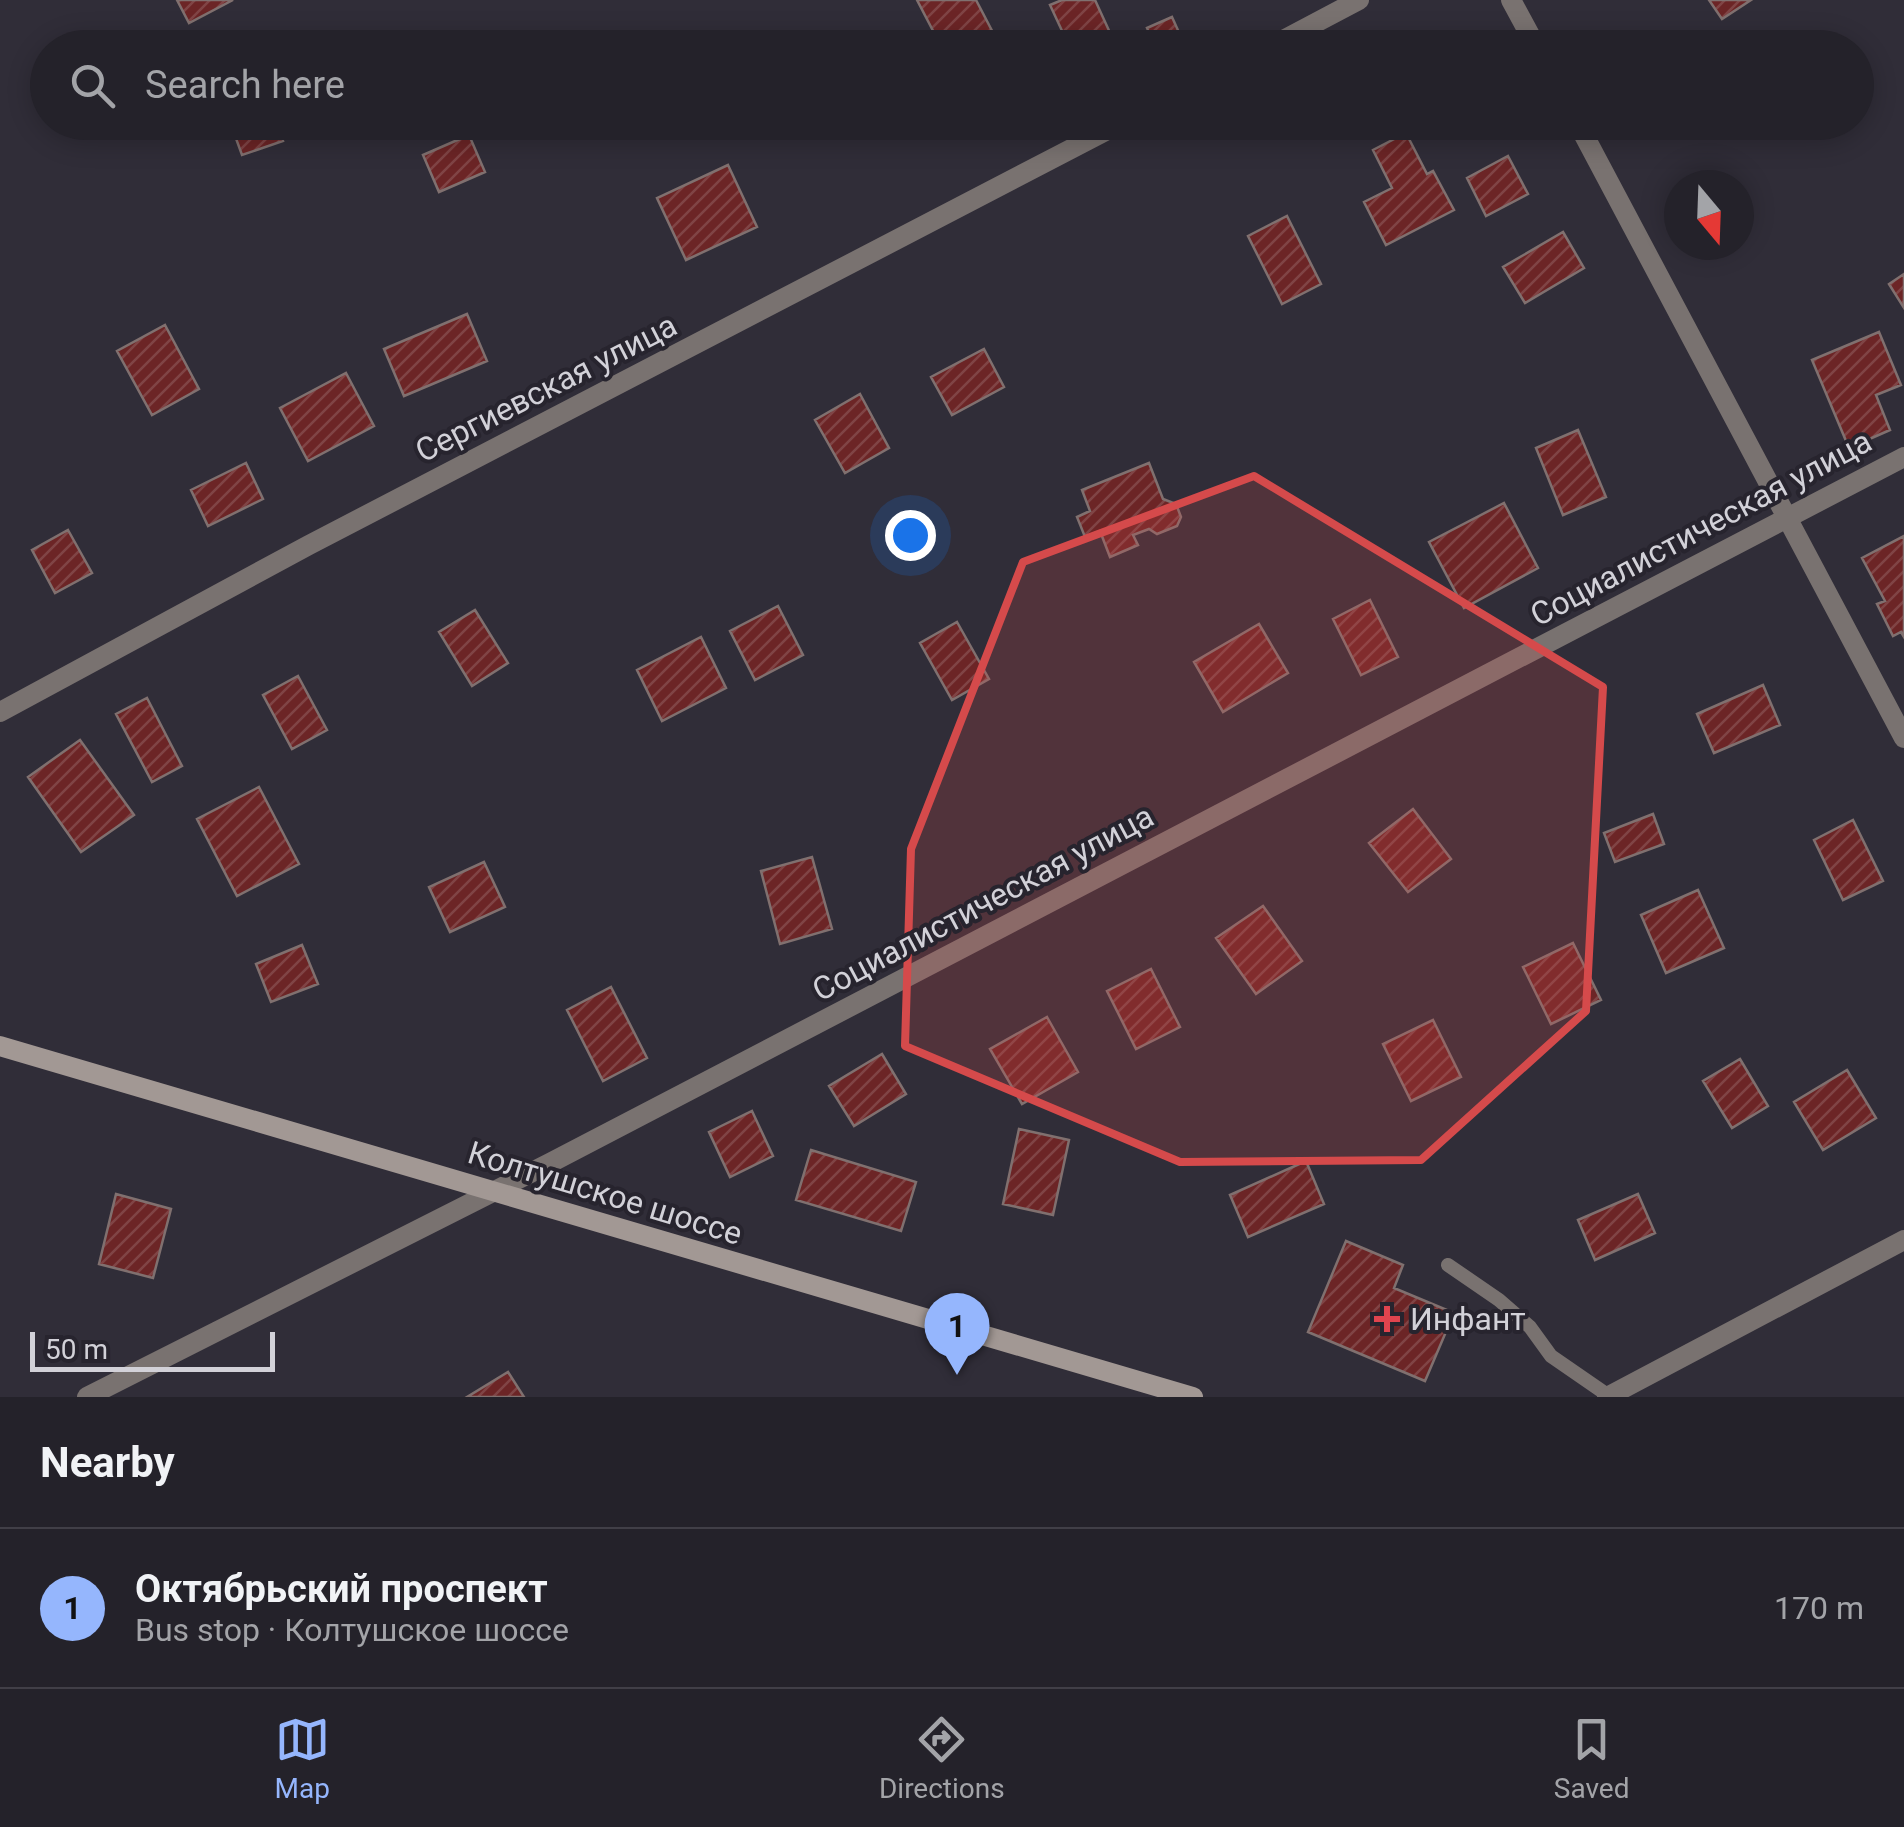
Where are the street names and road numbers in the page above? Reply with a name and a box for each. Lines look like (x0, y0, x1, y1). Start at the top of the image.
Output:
street label: Сергиевская улица (409, 306, 683, 470)
street label: Социалистическая улица (1524, 422, 1878, 634)
street label: Социалистическая улица (806, 797, 1160, 1009)
street label: Колтушское шоссе (463, 1133, 747, 1253)

